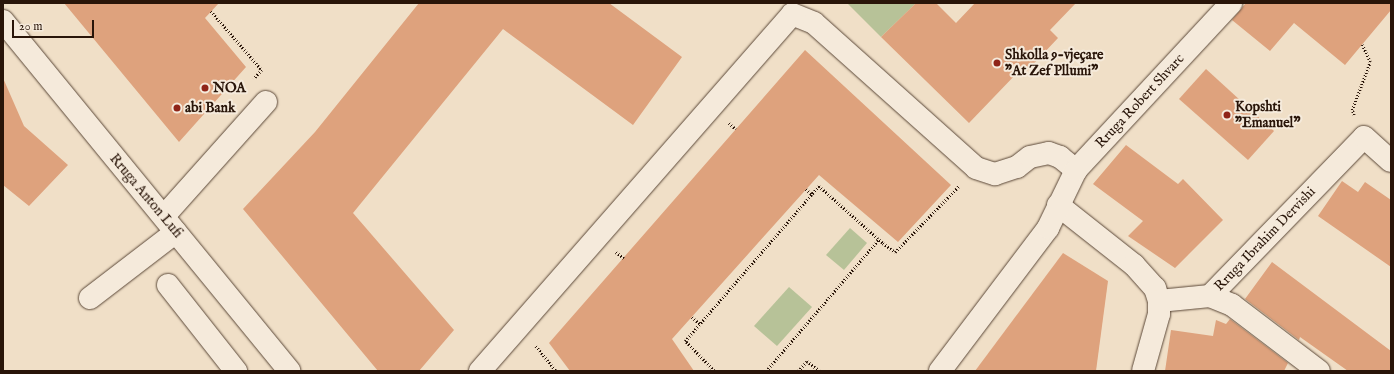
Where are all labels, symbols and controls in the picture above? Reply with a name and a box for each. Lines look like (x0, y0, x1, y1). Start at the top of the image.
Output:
scale bar (14, 12, 96, 38)
text: 20 m (19, 19, 42, 34)
place label: Shkolla 9-vjeçare "At Zef Pllumi" (1005, 47, 1103, 80)
street label: Rruga Robert Shvarc (1092, 50, 1188, 152)
marker: Shkolla 9-vjeçare "At Zef Pllumi" (992, 58, 1002, 68)
place label: NOA (213, 80, 246, 96)
marker: NOA (200, 83, 210, 93)
place label: Kopshti "Emanuel" (1235, 99, 1300, 132)
place label: abi Bank (185, 100, 236, 116)
marker: abi Bank (172, 103, 182, 113)
marker: Kopshti "Emanuel" (1222, 110, 1232, 120)
street label: Rruga Anton Lufi (106, 150, 186, 242)
street label: Rruga Ibrahim Dervishi (1211, 183, 1319, 295)

